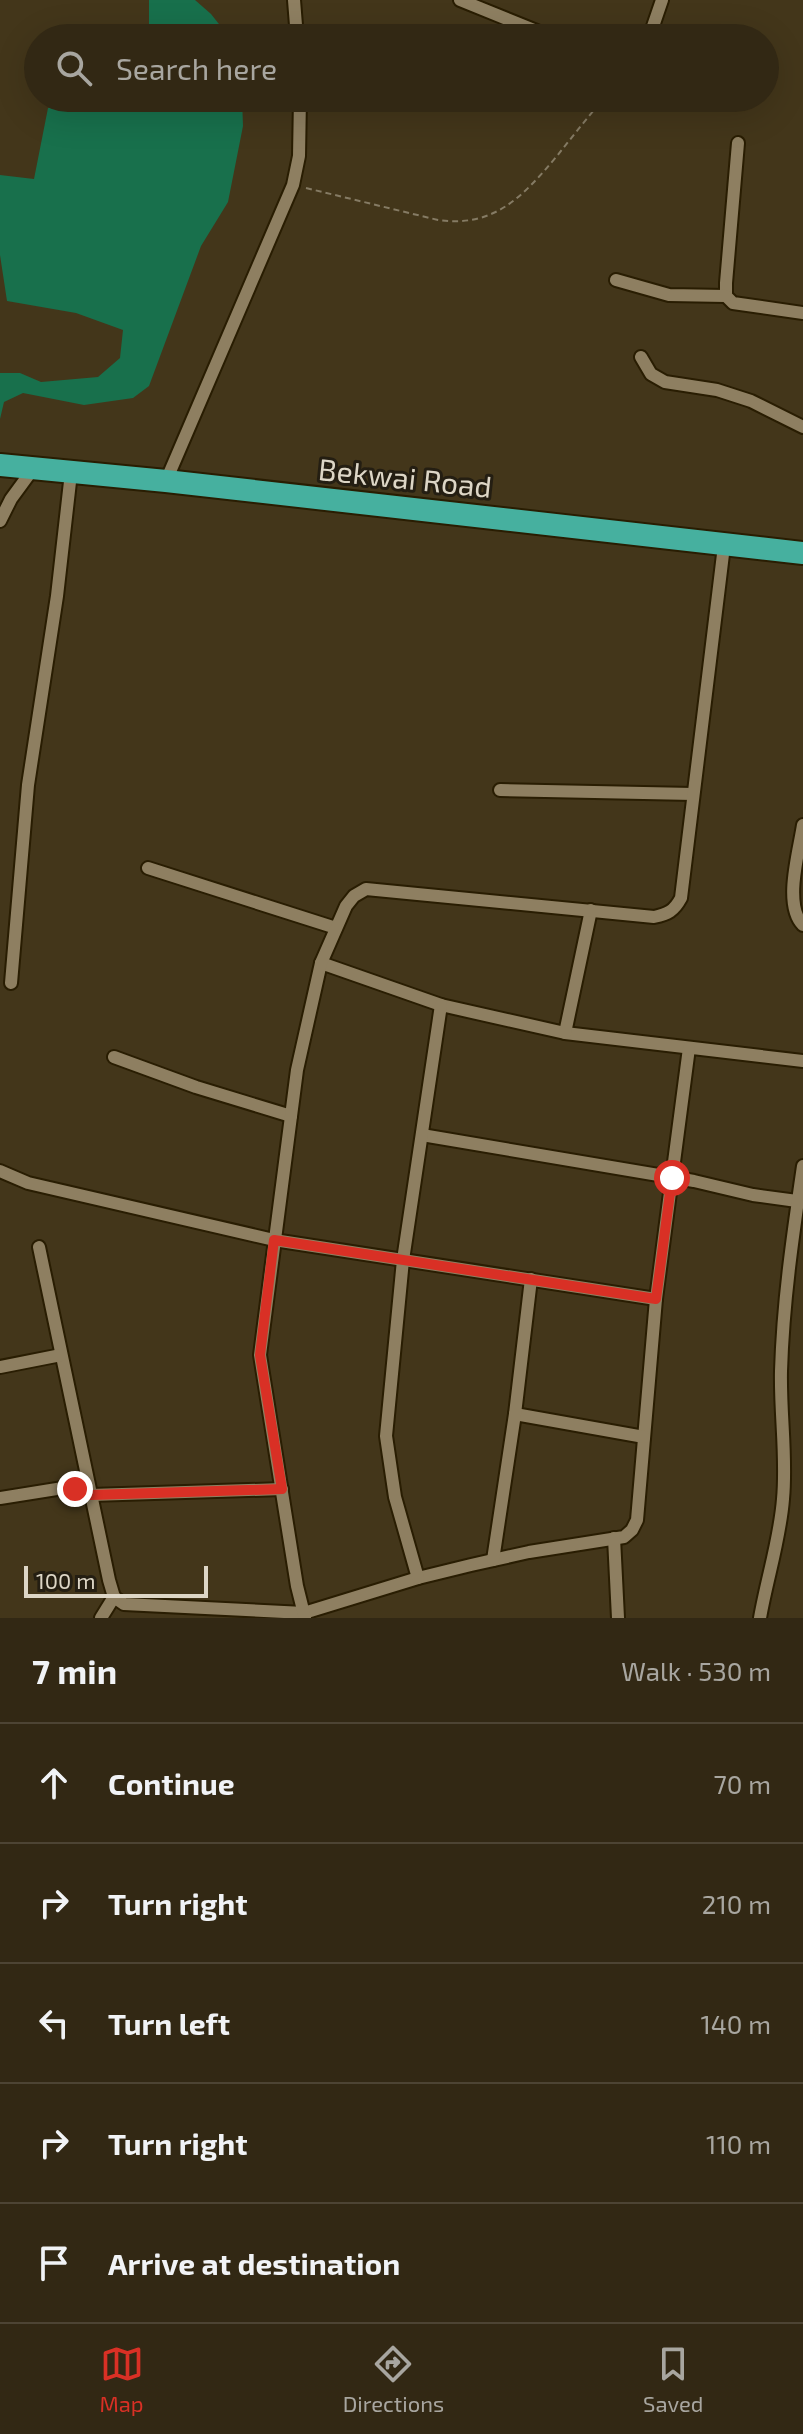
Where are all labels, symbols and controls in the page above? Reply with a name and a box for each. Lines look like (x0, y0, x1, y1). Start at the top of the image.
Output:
search box (24, 24, 779, 112)
icon: search (52, 46, 96, 90)
text: Search here (116, 50, 277, 86)
street label: Bekwai Road (317, 450, 494, 504)
route start (654, 1160, 690, 1196)
route end (57, 1471, 93, 1507)
scale bar (24, 1562, 208, 1598)
text: 100 m (36, 1567, 95, 1593)
text: 7 min (32, 1650, 117, 1691)
text: Walk · 530 m (621, 1655, 771, 1686)
icon: ahead (32, 1761, 76, 1805)
text: Continue (108, 1765, 235, 1801)
text: 70 m (713, 1768, 771, 1799)
icon: right (32, 1881, 76, 1925)
text: Turn right (108, 1885, 248, 1921)
text: 210 m (702, 1888, 771, 1919)
icon: left (32, 2001, 76, 2045)
text: Turn left (108, 2005, 230, 2041)
text: 140 m (700, 2008, 771, 2039)
icon: right (32, 2121, 76, 2165)
text: Turn right (108, 2125, 248, 2161)
text: 110 m (706, 2128, 771, 2159)
icon: arrive (32, 2241, 76, 2285)
text: Arrive at destination (108, 2245, 400, 2281)
tab: Map (100, 2342, 144, 2416)
tab: Directions (343, 2342, 444, 2416)
tab: Saved (643, 2342, 703, 2416)

